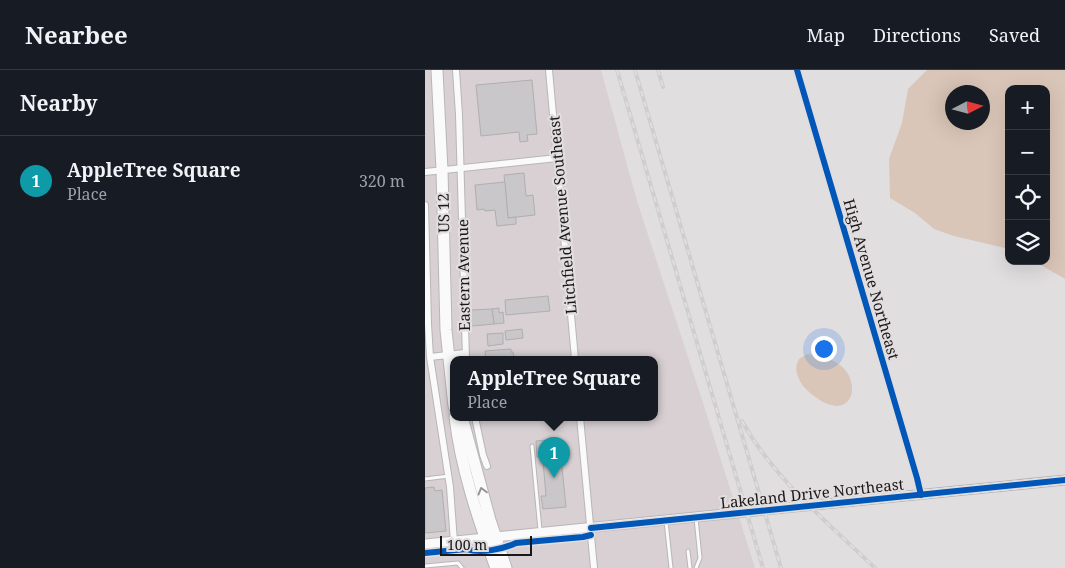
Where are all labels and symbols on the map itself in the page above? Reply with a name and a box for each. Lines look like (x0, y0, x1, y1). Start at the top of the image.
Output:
north arrow (945, 85, 990, 130)
street label: Litchfield Avenue Southeast (543, 115, 581, 315)
street label: US 12 (433, 193, 453, 233)
street label: High Avenue Northeast (839, 196, 905, 362)
street label: Eastern Avenue (452, 219, 474, 331)
your location (811, 336, 837, 362)
pin: 1 (538, 437, 570, 478)
street label: Lakeland Drive Northeast (719, 473, 905, 513)
one-way arrow (477, 486, 488, 495)
scale bar (440, 533, 533, 556)

